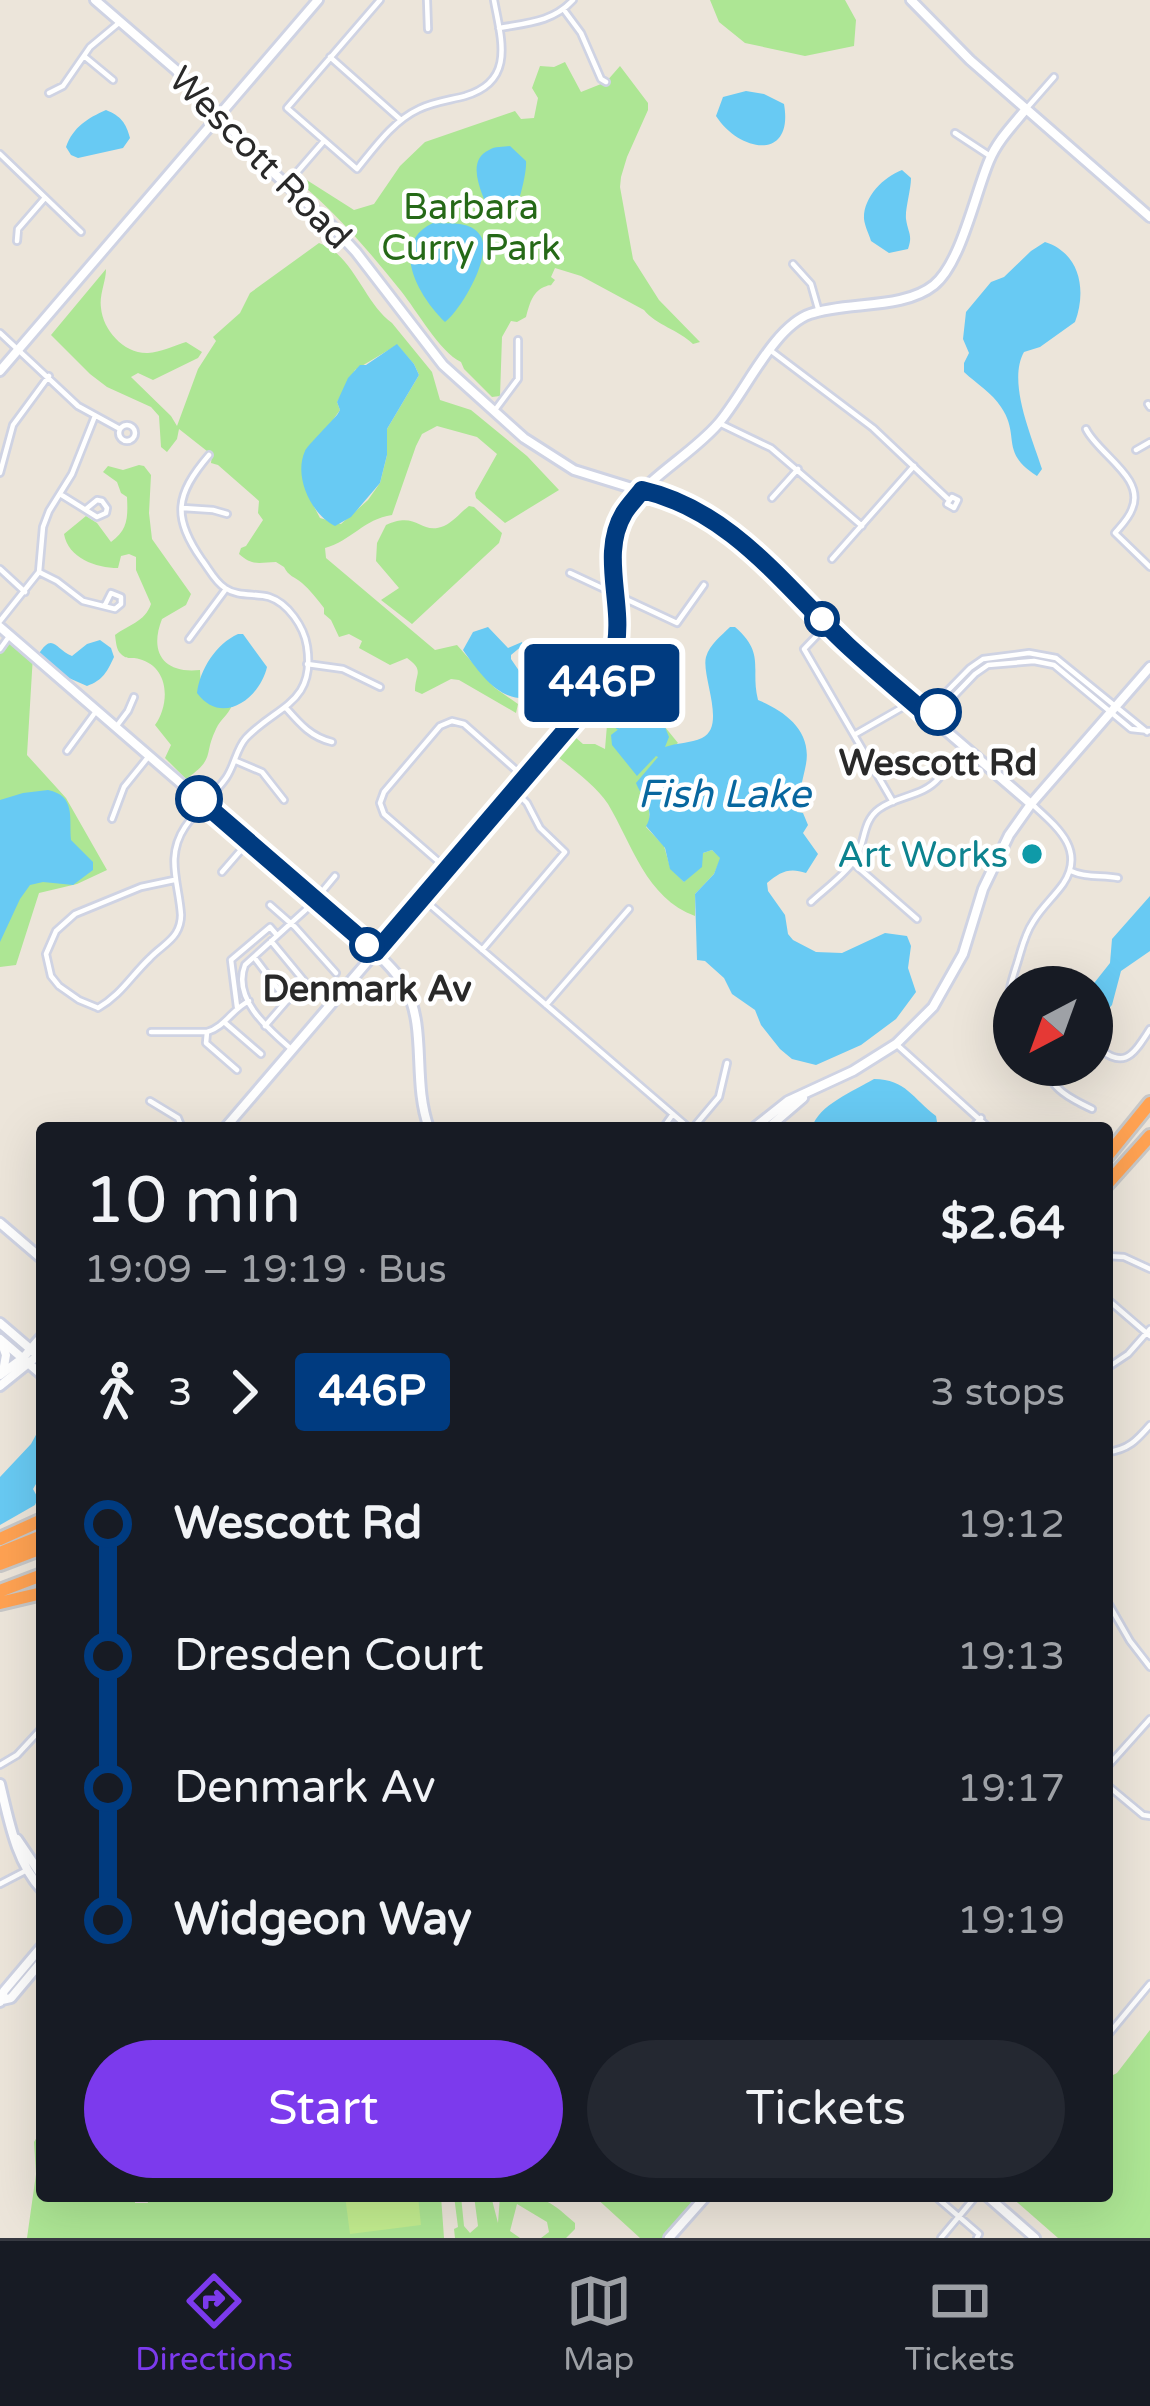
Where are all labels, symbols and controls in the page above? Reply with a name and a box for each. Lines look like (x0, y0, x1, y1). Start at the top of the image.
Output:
street label: Wescott Road (160, 58, 360, 258)
park label: Barbara Curry Park (381, 186, 561, 270)
unlabelled marker (806, 603, 838, 635)
line badge: 446P (518, 644, 686, 722)
text: 446P (548, 657, 656, 708)
marker: Wescott Rd (916, 690, 960, 734)
place label: Wescott Rd (839, 742, 1037, 785)
water label: Fish Lake (638, 771, 812, 818)
unlabelled marker (177, 777, 221, 821)
place label: Art Works (837, 834, 1008, 877)
marker: Art Works (1019, 841, 1045, 867)
marker: Denmark Av (351, 929, 383, 961)
north arrow (993, 966, 1113, 1086)
map controls (993, 966, 1113, 1086)
place label: Denmark Av (262, 968, 472, 1011)
text: 10 min (84, 1161, 301, 1241)
text: $2.64 (941, 1197, 1065, 1251)
text: 19:09 – 19:19 · Bus (84, 1246, 447, 1293)
icon: walk (84, 1359, 150, 1425)
icon: forward (211, 1359, 277, 1425)
text: 446P (319, 1366, 426, 1417)
text: 3 (168, 1369, 193, 1416)
text: 3 stops (930, 1369, 1065, 1416)
text: Wescott Rd (174, 1497, 422, 1551)
text: 19:12 (957, 1501, 1065, 1548)
text: Dresden Court (174, 1629, 484, 1683)
text: 19:13 (957, 1633, 1065, 1680)
text: Denmark Av (174, 1761, 436, 1815)
text: 19:17 (957, 1765, 1065, 1812)
text: Widgeon Way (174, 1893, 472, 1947)
text: 19:19 (957, 1897, 1065, 1944)
button: Start (84, 2040, 563, 2178)
button: Tickets (587, 2040, 1065, 2178)
tab: Directions (135, 2268, 293, 2379)
tab: Map (563, 2268, 634, 2379)
tab: Tickets (905, 2268, 1015, 2379)

